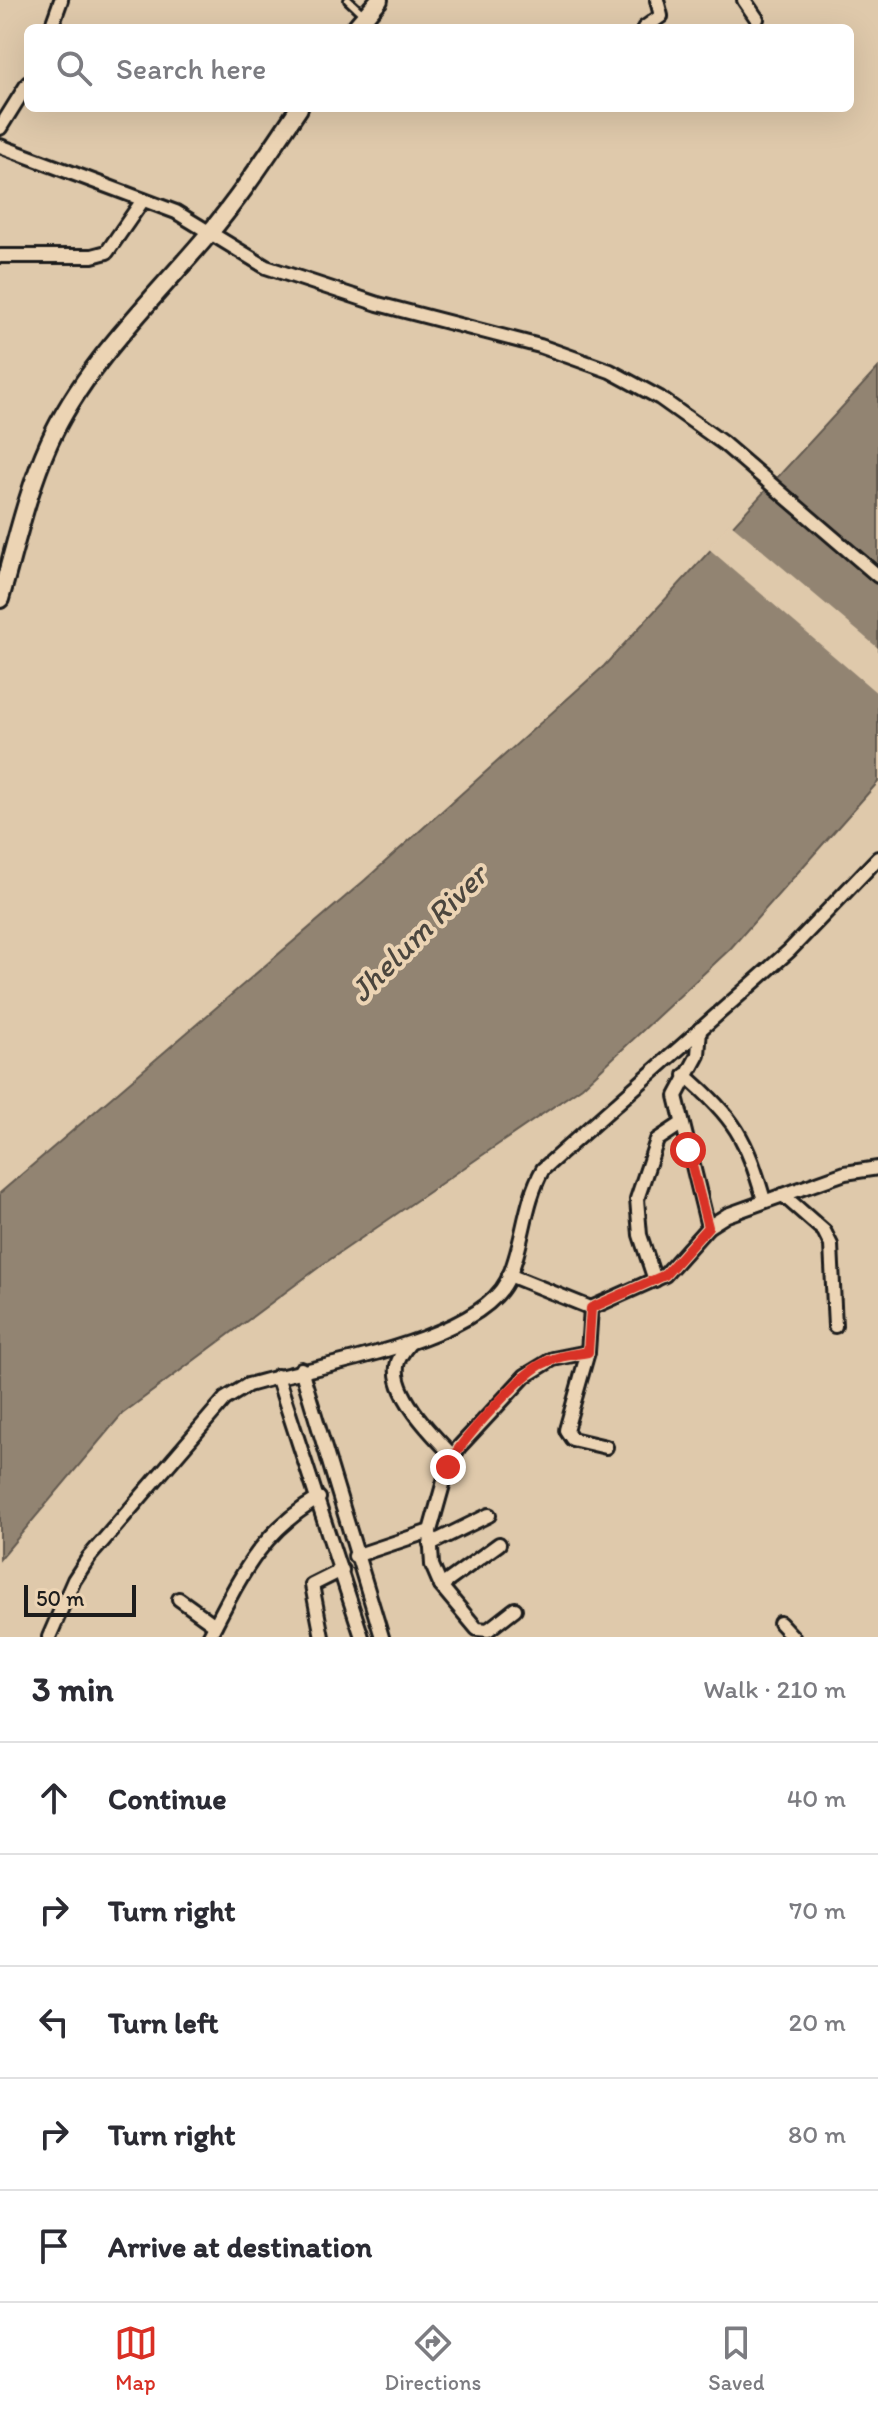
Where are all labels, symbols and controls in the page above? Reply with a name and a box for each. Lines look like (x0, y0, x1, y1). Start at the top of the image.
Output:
search box (24, 24, 854, 112)
icon: search (52, 46, 96, 90)
text: Search here (116, 50, 266, 87)
water label: Jhelum River (341, 854, 497, 1010)
route start (670, 1132, 706, 1168)
route end (430, 1449, 466, 1485)
scale bar (24, 1581, 136, 1617)
text: 50 m (36, 1585, 85, 1612)
text: 3 min (32, 1669, 114, 1710)
text: Walk · 210 m (703, 1673, 846, 1705)
icon: ahead (32, 1776, 76, 1820)
text: Continue (108, 1780, 227, 1817)
text: 40 m (787, 1782, 846, 1814)
icon: right (32, 1888, 76, 1932)
text: Turn right (108, 1892, 236, 1929)
text: 70 m (789, 1894, 846, 1926)
icon: left (32, 2000, 76, 2044)
text: Turn left (108, 2004, 219, 2041)
text: 20 m (789, 2006, 846, 2038)
icon: right (32, 2112, 76, 2156)
text: Turn right (108, 2116, 236, 2153)
text: 80 m (788, 2118, 846, 2150)
icon: arrive (32, 2224, 76, 2268)
text: Arrive at destination (108, 2228, 372, 2265)
tab: Map (114, 2321, 158, 2396)
tab: Directions (385, 2321, 481, 2396)
tab: Saved (708, 2321, 764, 2396)

